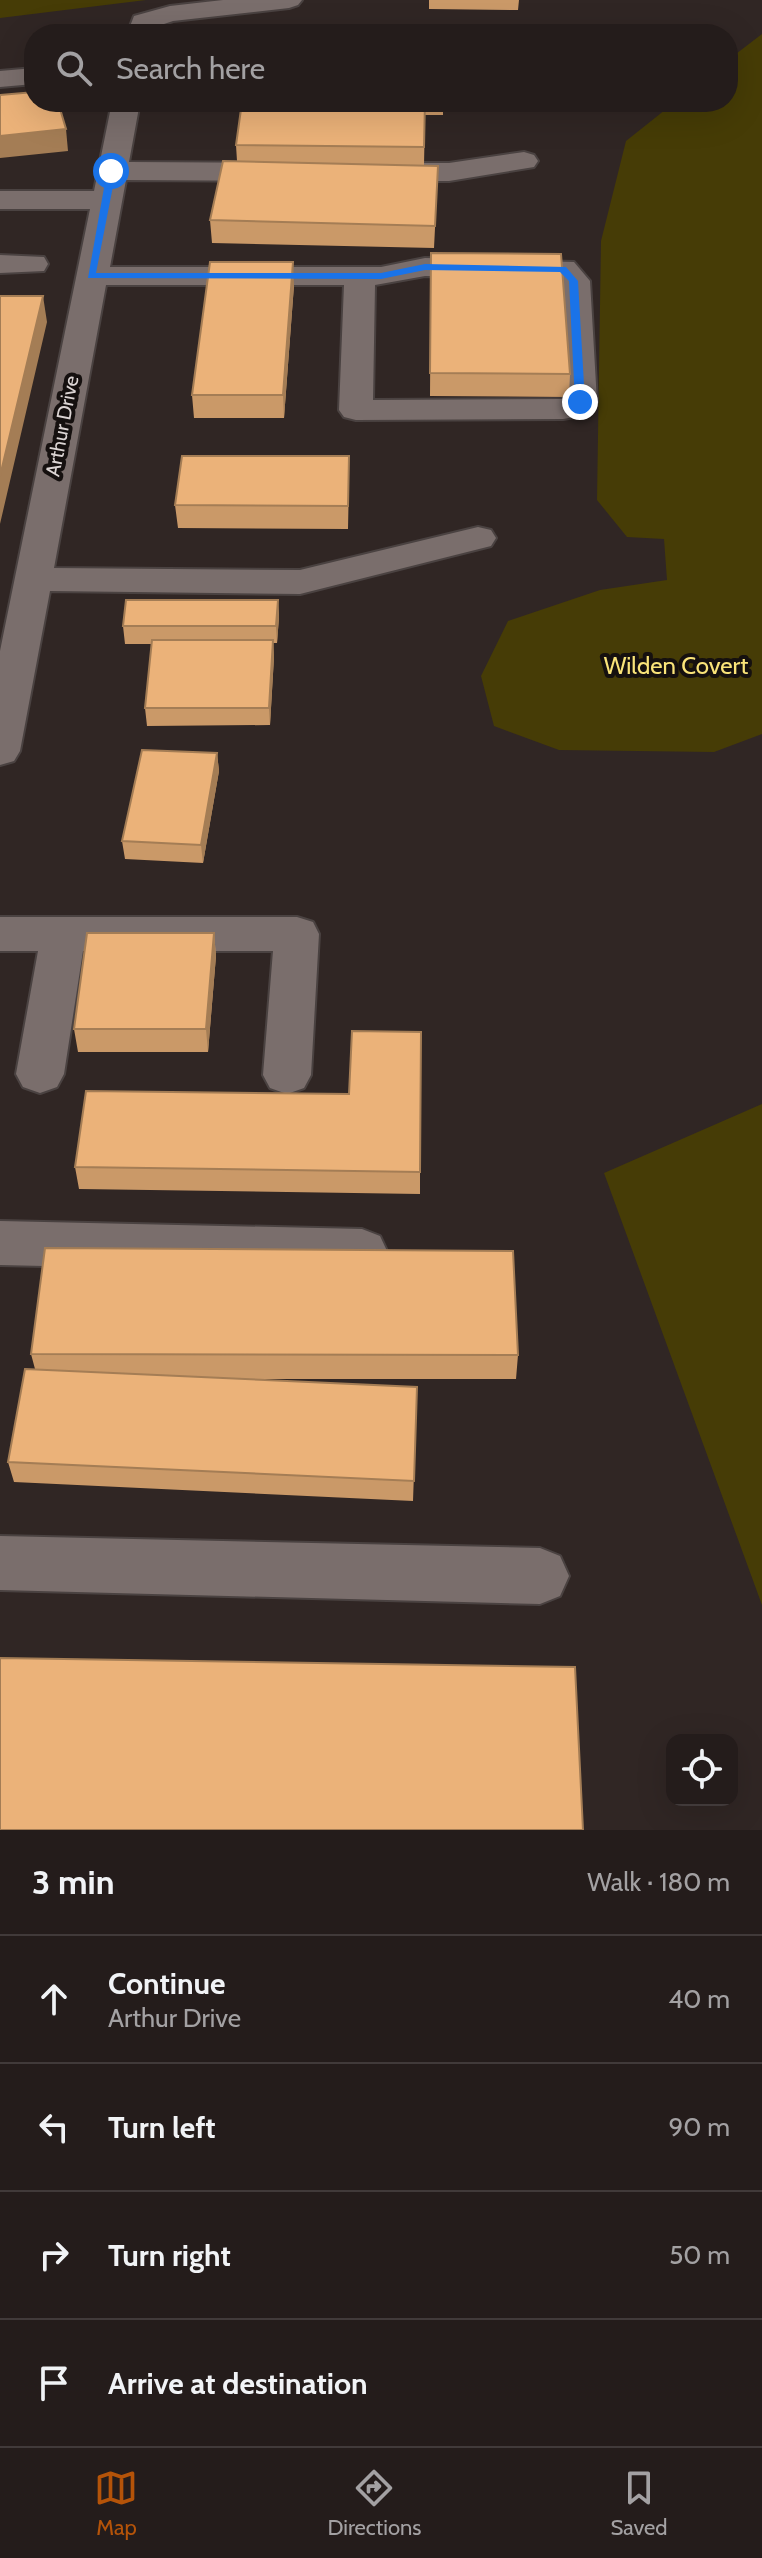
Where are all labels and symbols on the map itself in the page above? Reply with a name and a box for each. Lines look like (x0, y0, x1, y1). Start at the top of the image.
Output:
route start (93, 153, 129, 189)
street label: Arthur Drive (40, 373, 84, 479)
route end (562, 384, 598, 420)
park label: Wilden Covert (604, 651, 748, 680)

